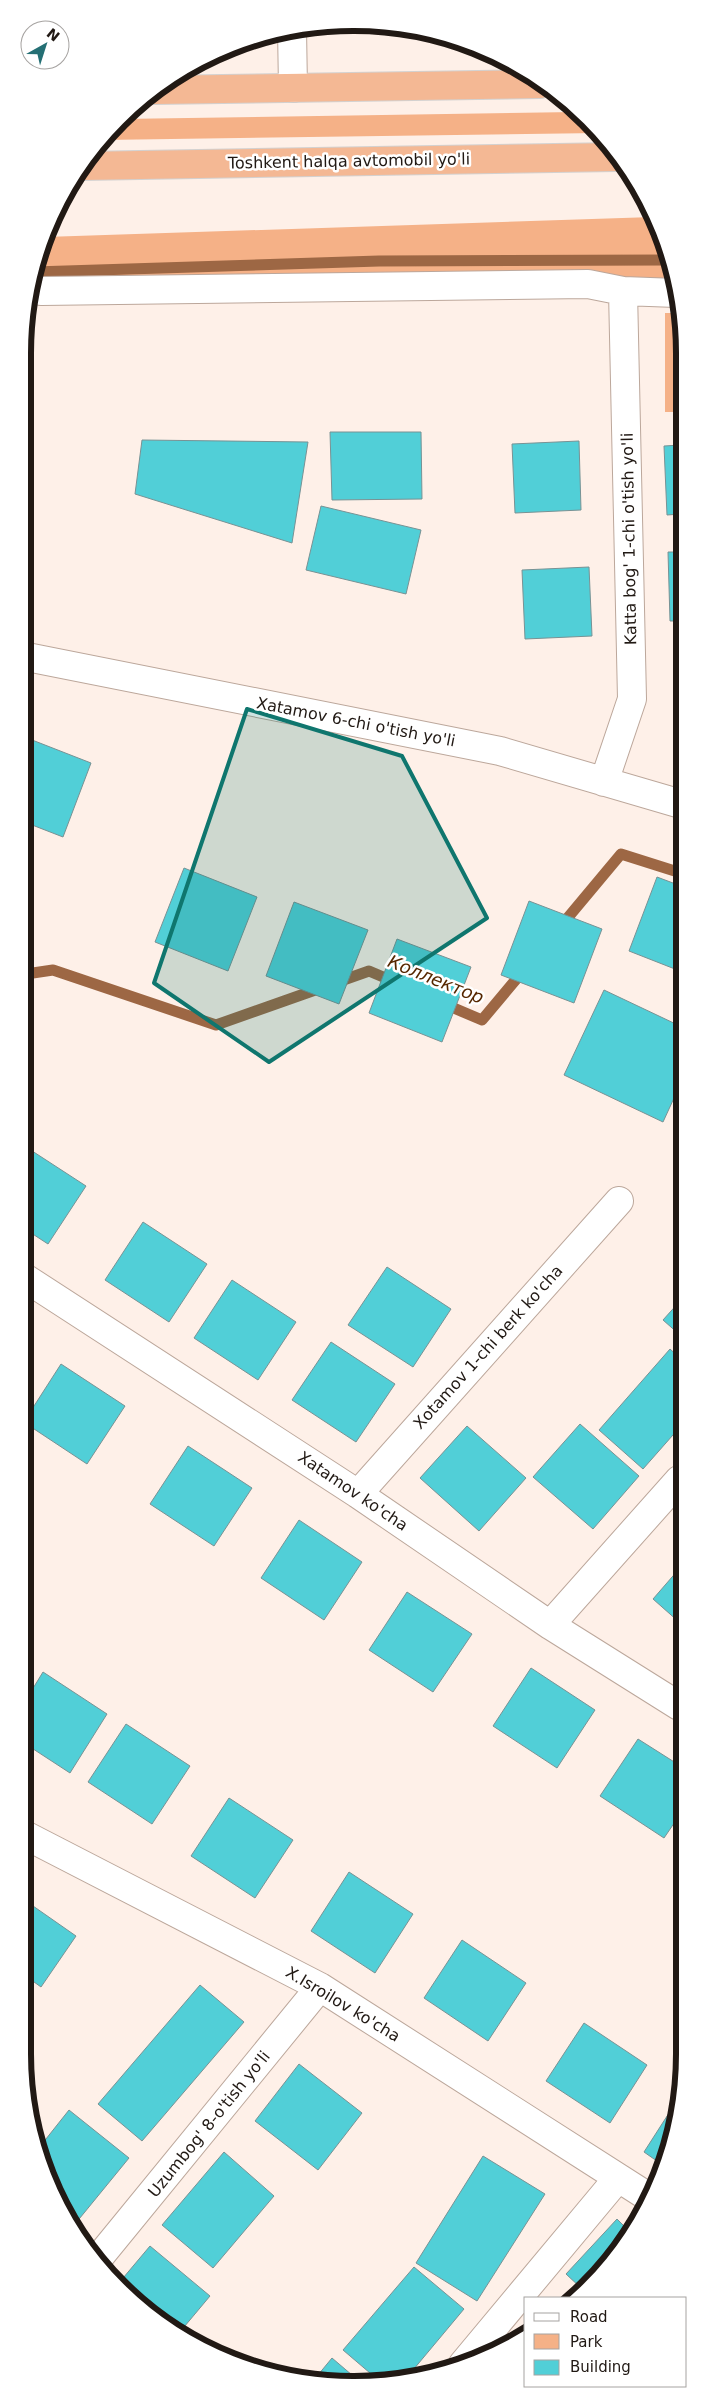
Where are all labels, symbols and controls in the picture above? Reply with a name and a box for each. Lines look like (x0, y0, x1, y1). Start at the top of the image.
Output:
north arrow (20, 20, 70, 70)
text: N (44, 25, 63, 45)
street label: Toshkent halqa avtomobil yo'li (227, 149, 470, 173)
street label: Katta bog' 1-chi o'tish yo'li (618, 433, 640, 645)
street label: Xatamov 6-chi o'tish yo'li (255, 693, 457, 751)
water label: Коллектор (385, 950, 487, 1008)
street label: Xotamov 1-chi berk ko'cha (409, 1261, 567, 1433)
street label: Xatamov ko'cha (294, 1447, 412, 1535)
street label: X.Isroilov ko'cha (282, 1962, 404, 2046)
street label: Uzumbog' 8-o'tish yo'li (144, 2047, 274, 2201)
legend (524, 2297, 687, 2387)
text: Road (570, 2308, 608, 2326)
text: Park (570, 2333, 603, 2351)
text: Building (570, 2358, 631, 2376)

